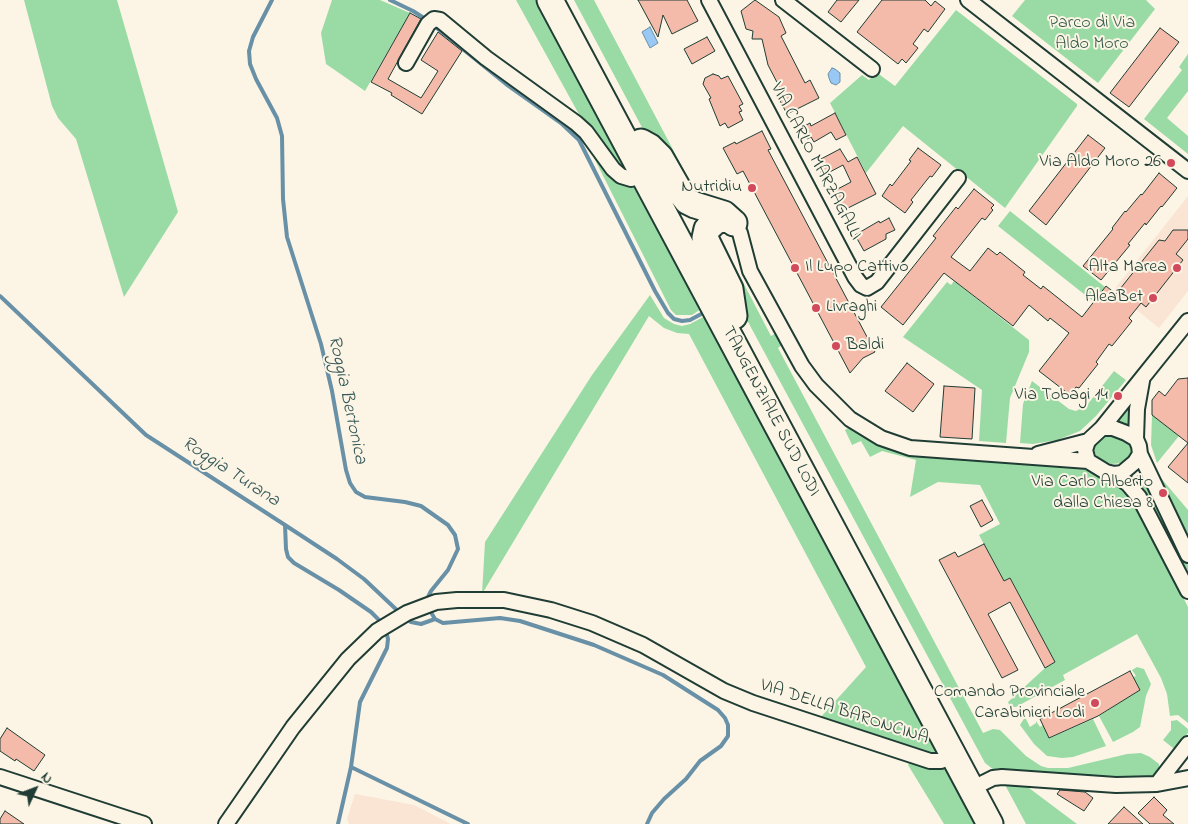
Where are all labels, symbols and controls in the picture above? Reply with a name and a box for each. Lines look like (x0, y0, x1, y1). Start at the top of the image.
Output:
park label: Parco di Via Aldo Moro (1049, 13, 1135, 56)
street label: VIA CARLO MARZAGALLI (764, 79, 866, 245)
place label: Via Aldo Moro 26 (1040, 152, 1161, 174)
marker: Via Aldo Moro 26 (1165, 157, 1177, 169)
place label: Nutridiu (681, 177, 742, 199)
marker: Nutridiu (746, 182, 758, 194)
place label: Il Lupo Cattivo (805, 257, 909, 279)
place label: Alta Marea (1089, 257, 1167, 279)
marker: Il Lupo Cattivo (789, 262, 801, 274)
marker: Alta Marea (1171, 262, 1183, 274)
place label: AleaBet (1085, 287, 1143, 309)
marker: AleaBet (1147, 292, 1159, 304)
place label: Livraghi (826, 297, 877, 319)
marker: Livraghi (810, 302, 822, 314)
street label: TANGENZIALE SUD LODI (716, 323, 824, 501)
water label: Roggia Bertonica (321, 334, 371, 466)
place label: Baldi (846, 335, 884, 357)
marker: Baldi (830, 340, 842, 352)
place label: Via Tobagi 14 (1015, 385, 1108, 407)
marker: Via Tobagi 14 (1112, 390, 1124, 402)
water label: Roggia Turana (177, 433, 283, 513)
place label: Via Carlo Alberto dalla Chiesa 8 (1031, 472, 1153, 514)
marker: Via Carlo Alberto dalla Chiesa 8 (1157, 487, 1169, 499)
street label: VIA DELLA BARONCINA (757, 676, 931, 750)
place label: Comando Provinciale Carabinieri Lodi (934, 682, 1085, 724)
marker: Comando Provinciale Carabinieri Lodi (1089, 697, 1101, 709)
north arrow (10, 764, 60, 814)
text: N (35, 768, 57, 789)

